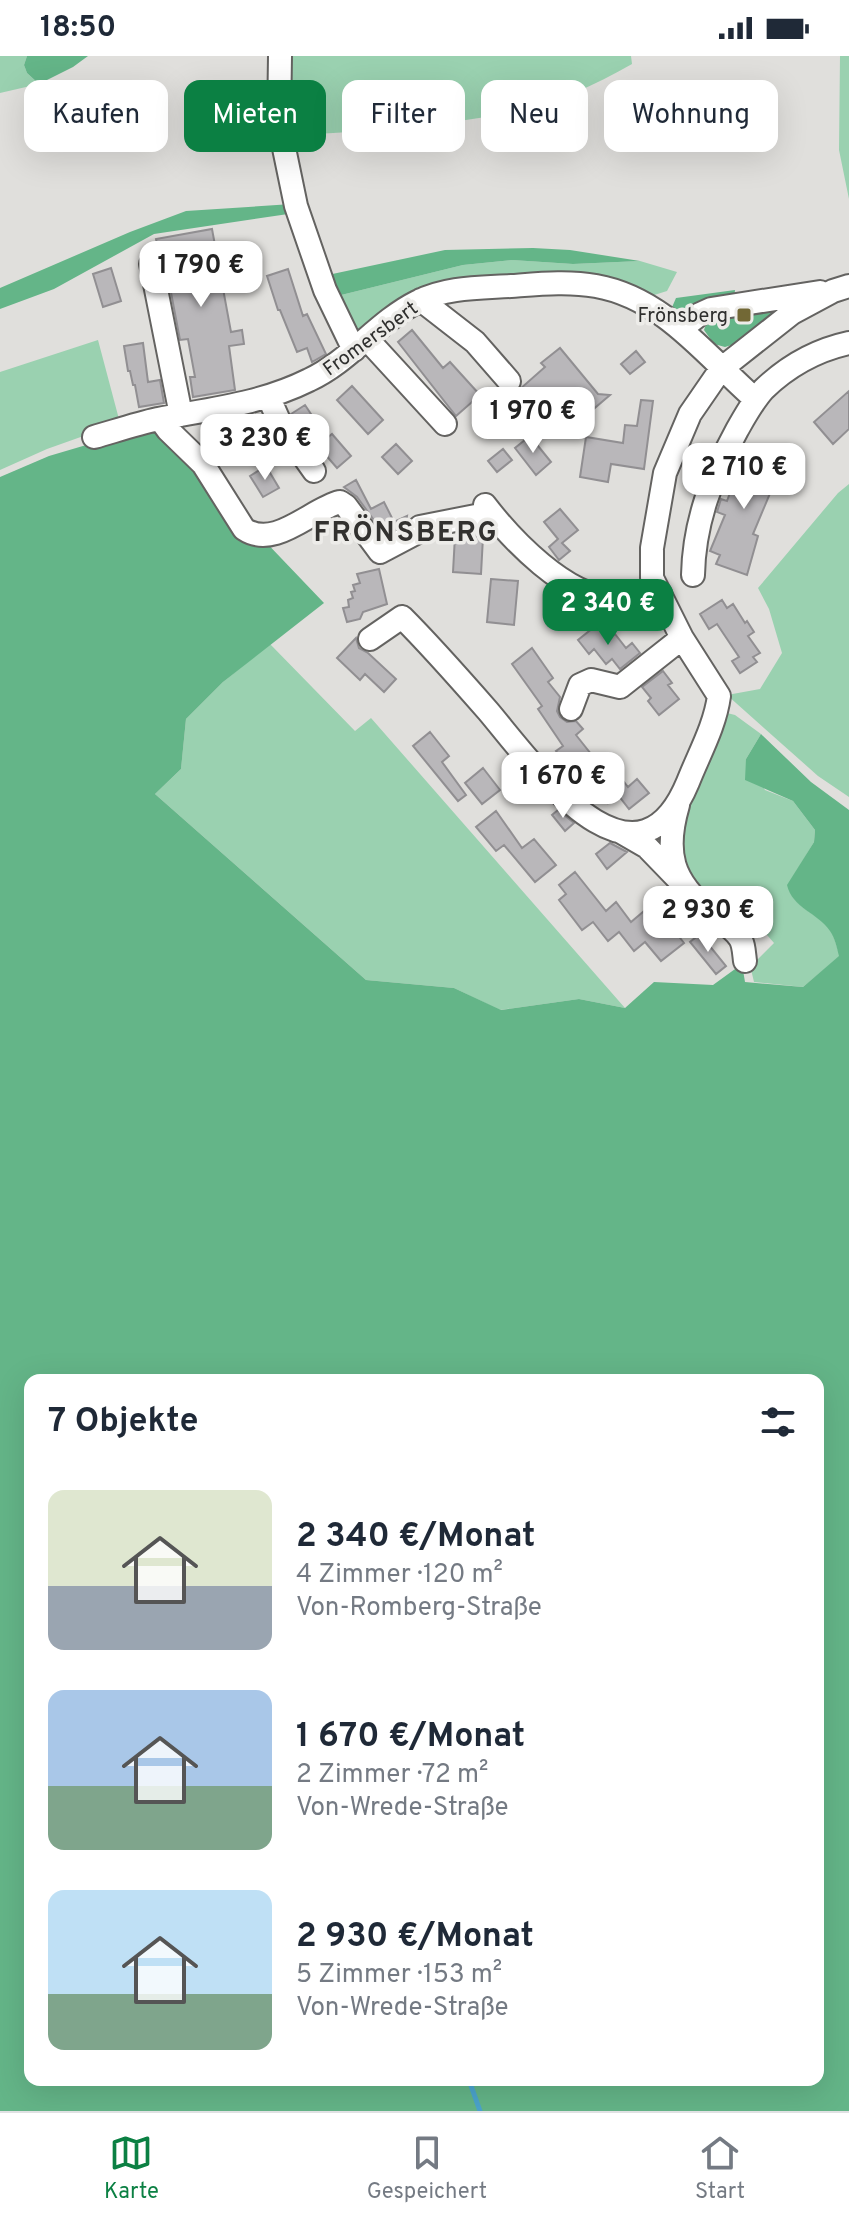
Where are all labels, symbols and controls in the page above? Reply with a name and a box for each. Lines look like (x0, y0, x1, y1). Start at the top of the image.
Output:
text: 18:50 (40, 10, 116, 47)
chip: Kaufen (24, 80, 168, 152)
chip: Mieten (184, 80, 326, 152)
chip: Filter (342, 80, 465, 152)
chip: Neu (481, 80, 588, 152)
chip: Wohnung (604, 80, 778, 152)
pin: 1 790 € (127, 241, 275, 309)
text: 1 790 € (157, 250, 245, 283)
street label: Fromersbert (318, 296, 424, 383)
place label: Frönsberg (637, 304, 728, 330)
marker: Frönsberg (735, 306, 753, 324)
pin: 1 970 € (459, 387, 607, 455)
text: 1 970 € (490, 396, 576, 429)
pin: 3 230 € (191, 414, 339, 482)
text: 3 230 € (218, 423, 312, 456)
pin: 2 710 € (670, 443, 818, 511)
text: 2 710 € (700, 452, 788, 485)
district label: FRÖNSBERG (314, 514, 498, 552)
pin: 2 340 € (534, 579, 682, 647)
text: 2 340 € (561, 588, 655, 621)
pin: 1 670 € (489, 752, 637, 820)
text: 1 670 € (520, 761, 607, 794)
pin: 2 930 € (634, 886, 782, 954)
text: 2 930 € (661, 895, 755, 928)
icon: filters (756, 1400, 800, 1444)
text: 7 Objekte (48, 1401, 198, 1444)
text: 2 340 €/Monat (296, 1516, 535, 1559)
icon: home (112, 1522, 208, 1618)
text: 4 Zimmer · 120 m² (296, 1559, 503, 1592)
text: Von-Romberg-Straße (296, 1592, 542, 1625)
text: 1 670 €/Monat (296, 1716, 525, 1759)
icon: home (112, 1722, 208, 1818)
text: 2 Zimmer · 72 m² (296, 1759, 488, 1792)
text: Von-Wrede-Straße (296, 1792, 508, 1825)
text: 2 930 €/Monat (296, 1916, 534, 1959)
icon: home (112, 1922, 208, 2018)
text: 5 Zimmer · 153 m² (296, 1959, 502, 1992)
text: Von-Wrede-Straße (296, 1992, 508, 2025)
tab: Karte (104, 2131, 159, 2206)
tab: Gespeichert (367, 2131, 487, 2206)
tab: Start (695, 2131, 745, 2206)

